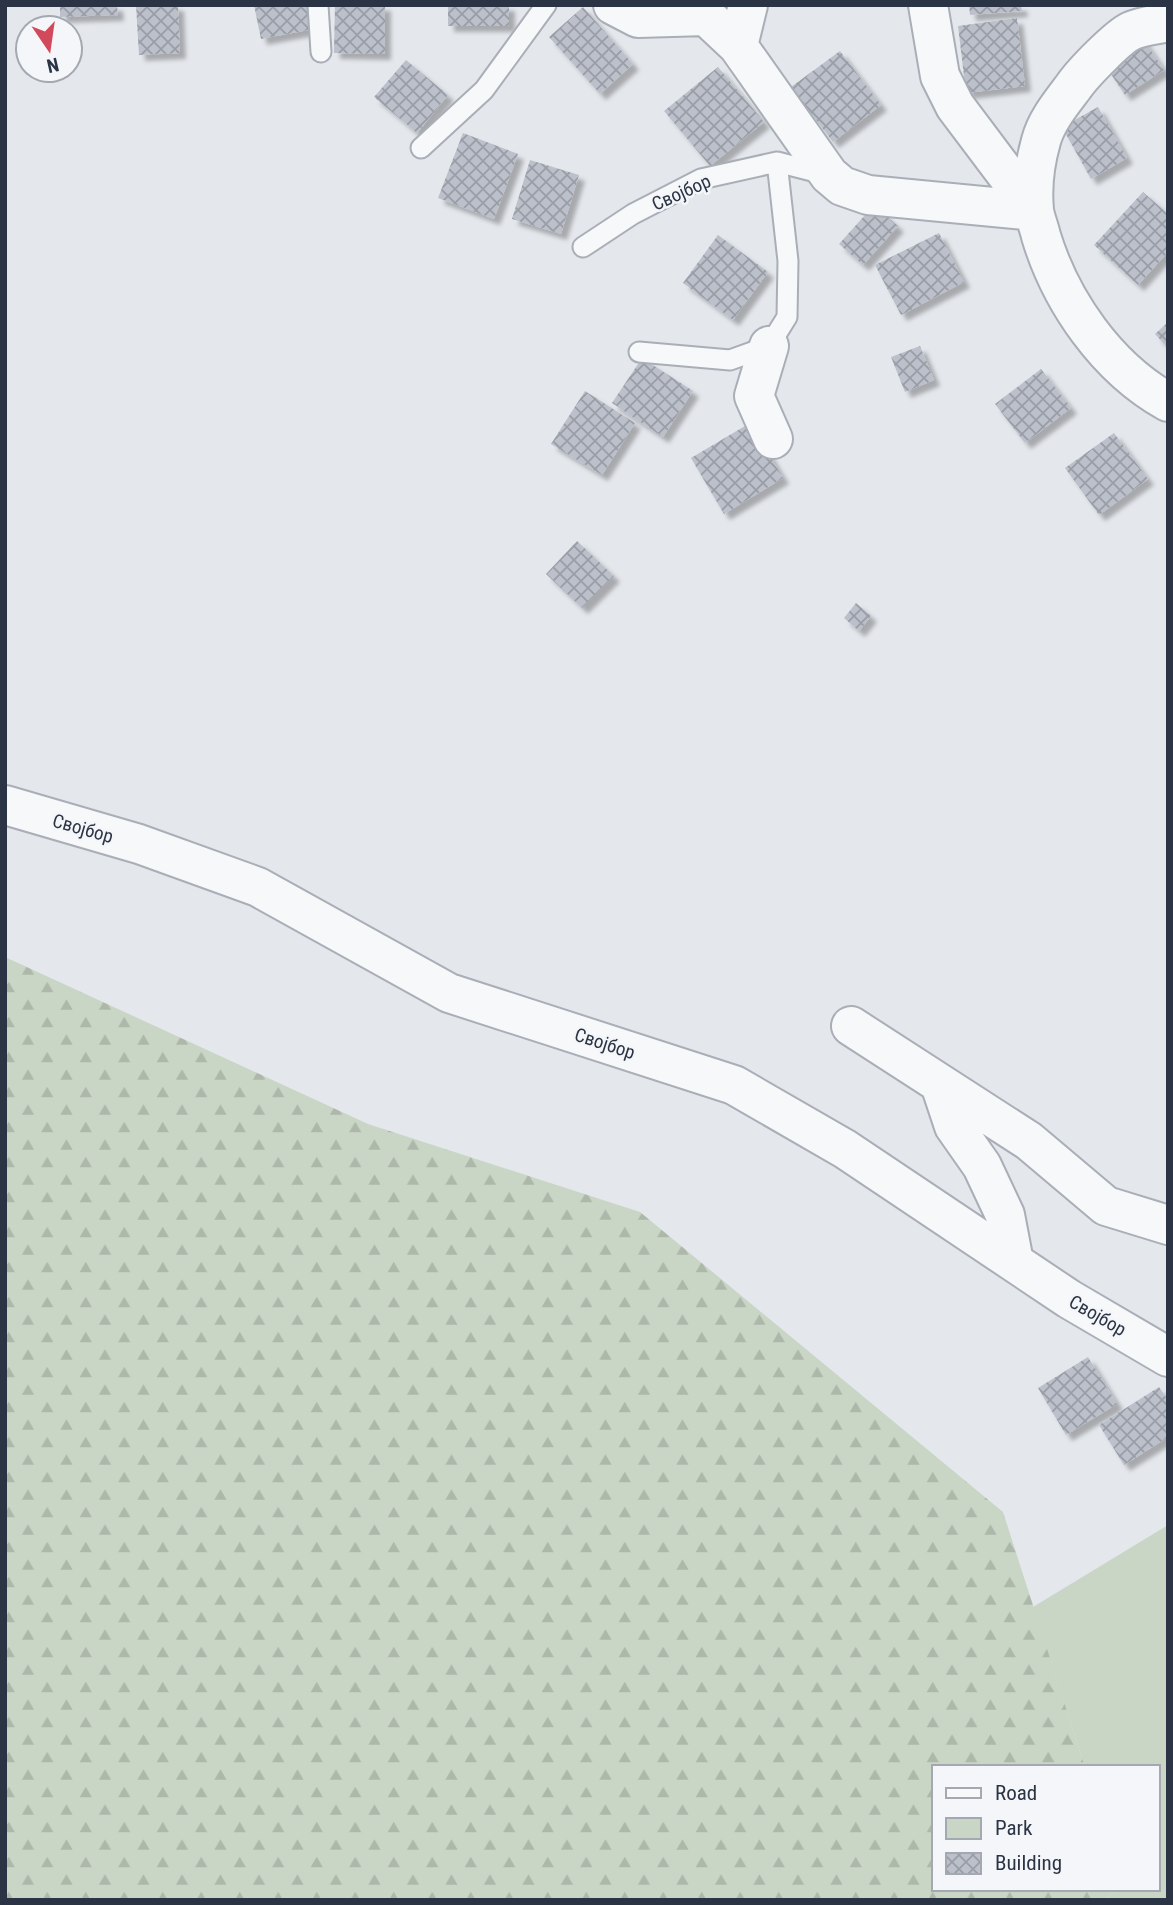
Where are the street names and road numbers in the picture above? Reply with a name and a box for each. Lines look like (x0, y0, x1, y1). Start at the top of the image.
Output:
street label: Својбор (648, 169, 714, 216)
street label: Својбор (50, 809, 116, 848)
street label: Својбор (572, 1023, 638, 1064)
street label: Својбор (1065, 1290, 1130, 1341)

